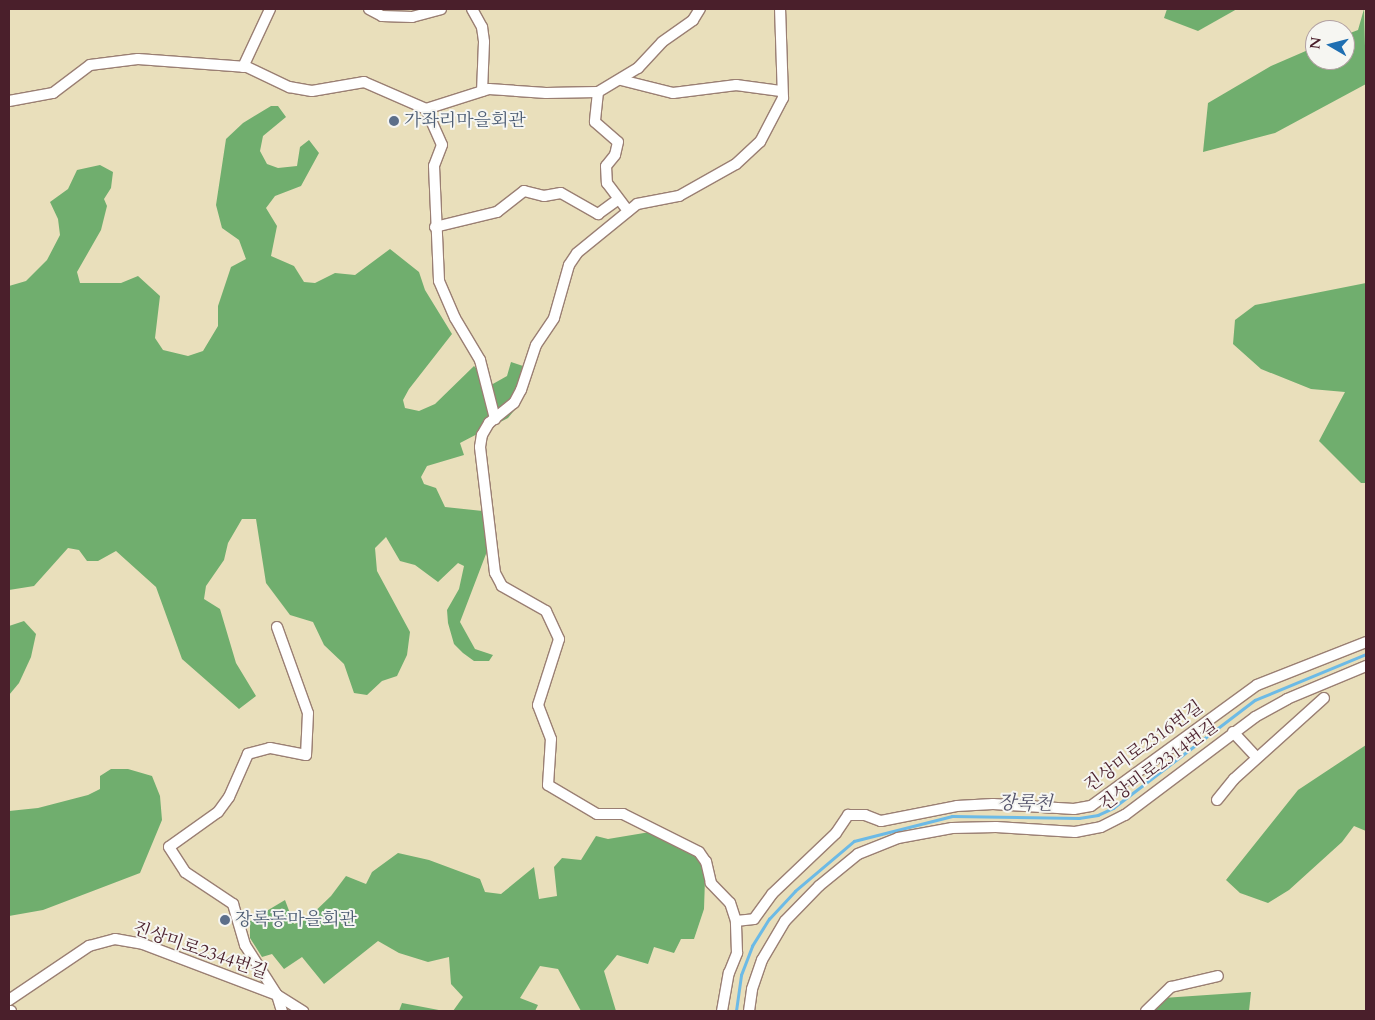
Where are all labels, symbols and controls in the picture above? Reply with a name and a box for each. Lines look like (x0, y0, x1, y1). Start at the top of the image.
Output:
north arrow (1305, 20, 1355, 70)
text: N (1305, 36, 1326, 50)
place label: 가좌리마을회관 (404, 110, 526, 132)
marker: 가좌리마을회관 (388, 115, 400, 127)
street label: 진상미로2316번길 (1081, 697, 1207, 797)
street label: 진상미로2314번길 (1096, 716, 1222, 816)
water label: 장록천 (997, 792, 1053, 816)
place label: 장록동마을회관 (235, 909, 357, 931)
marker: 장록동마을회관 (219, 914, 231, 926)
street label: 진상미로2344번길 (130, 918, 270, 984)

